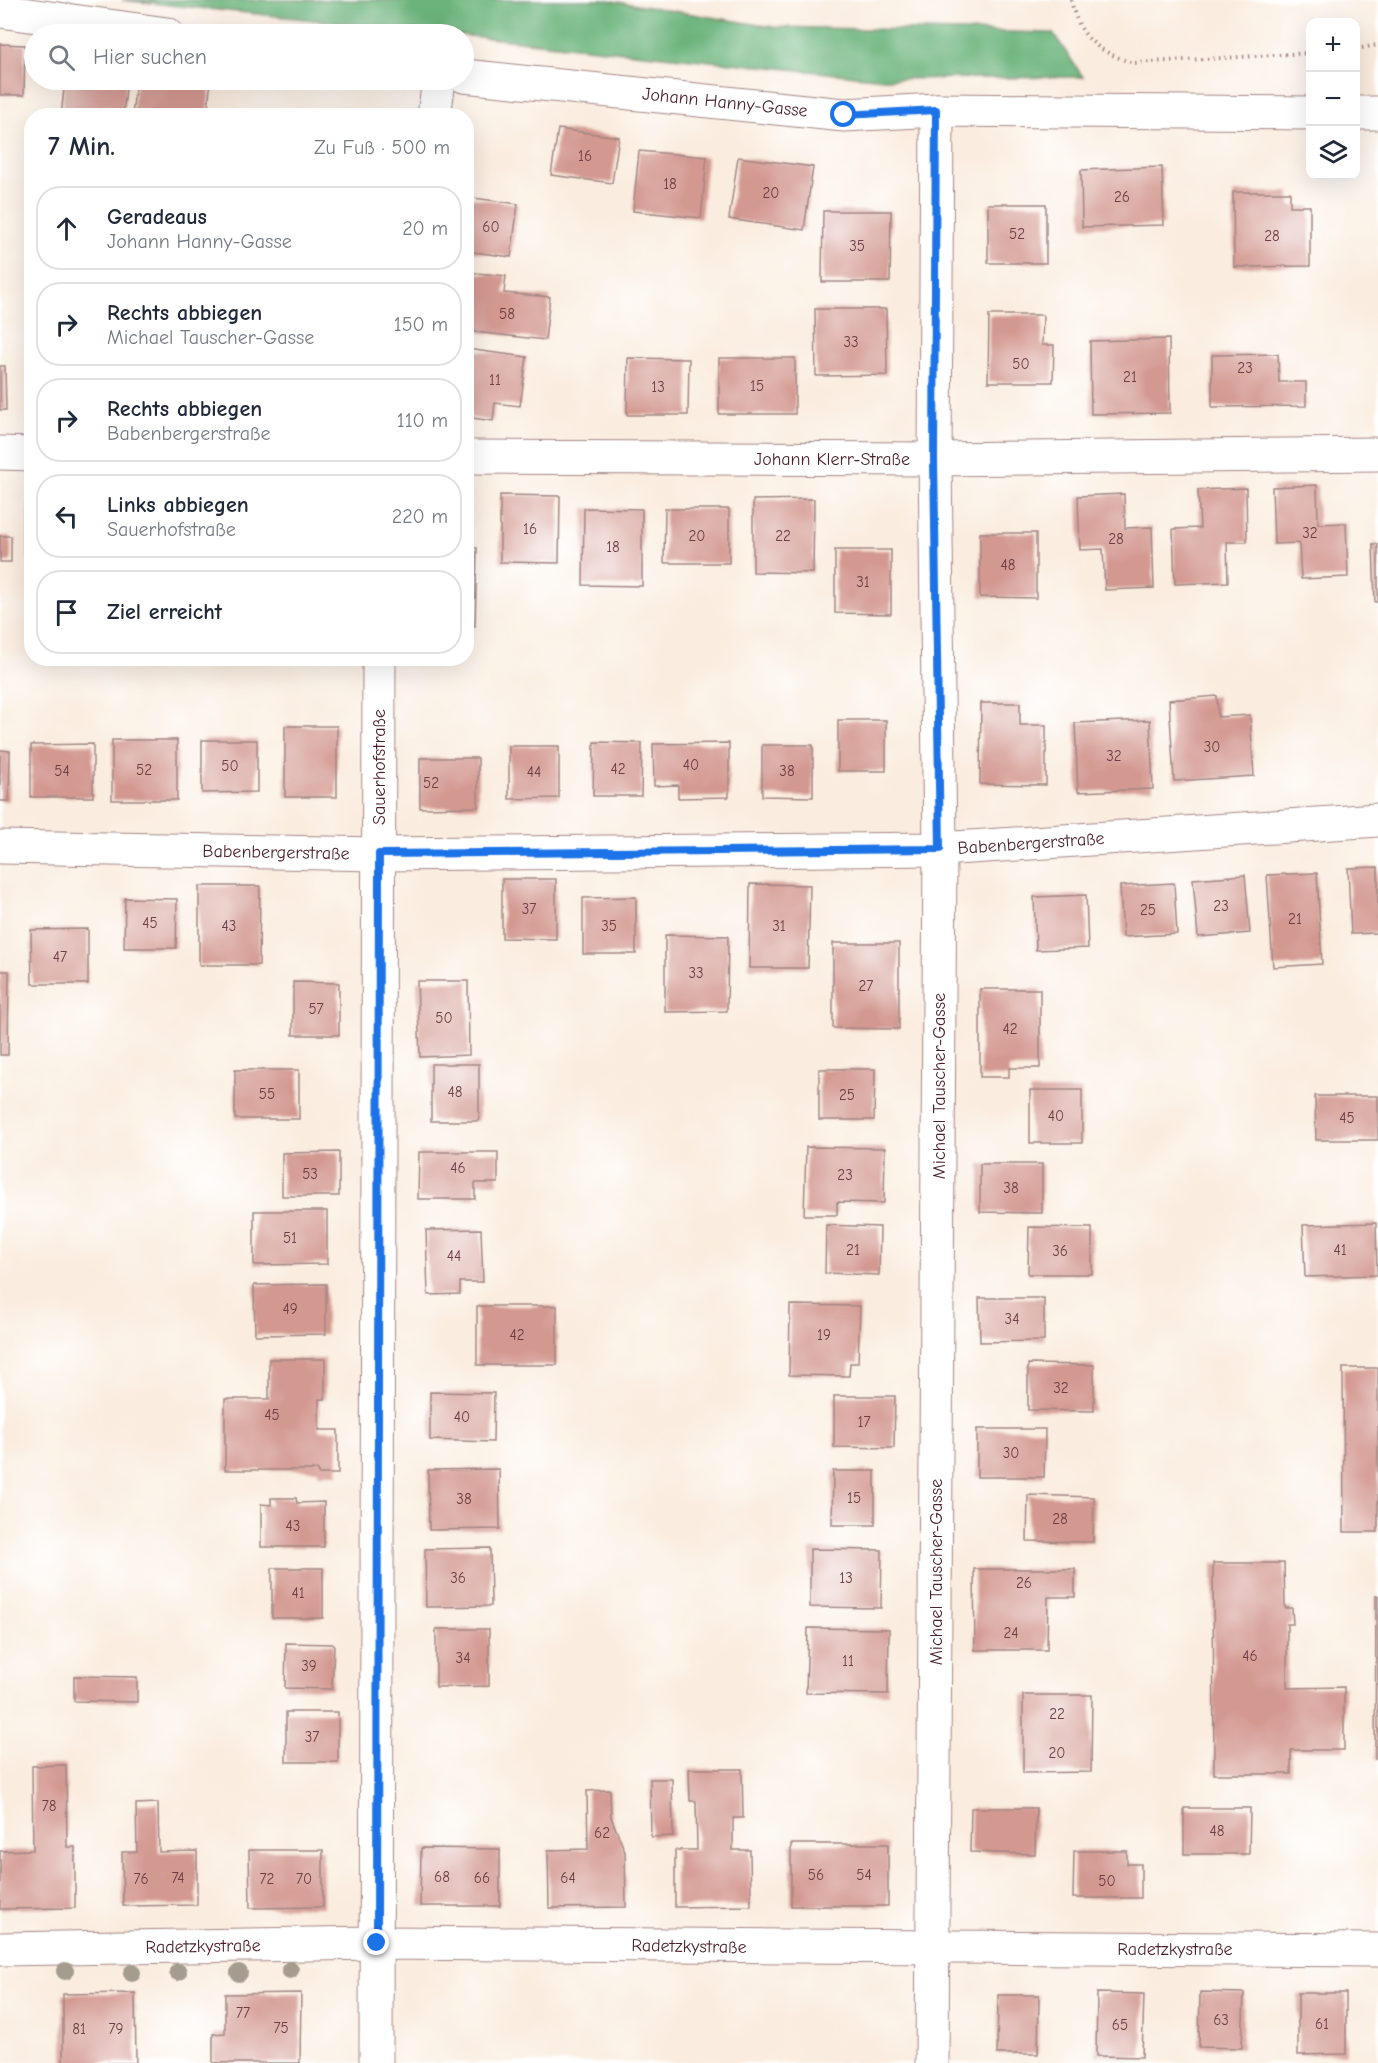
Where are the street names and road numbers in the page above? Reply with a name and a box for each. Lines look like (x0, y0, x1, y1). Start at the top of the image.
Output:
street label: Johann Hanny-Gasse (641, 83, 809, 122)
street label: Johann Klerr-Straße (754, 449, 910, 470)
street label: Sauerhofstraße (369, 709, 390, 825)
street label: Babenbergerstraße (957, 828, 1105, 859)
street label: Babenbergerstraße (202, 841, 350, 864)
street label: Michael Tauscher-Gasse (929, 993, 950, 1179)
street label: Michael Tauscher-Gasse (926, 1479, 947, 1665)
street label: Radetzkystraße (145, 1935, 261, 1958)
street label: Radetzkystraße (631, 1935, 747, 1958)
street label: Radetzkystraße (1117, 1939, 1233, 1960)

